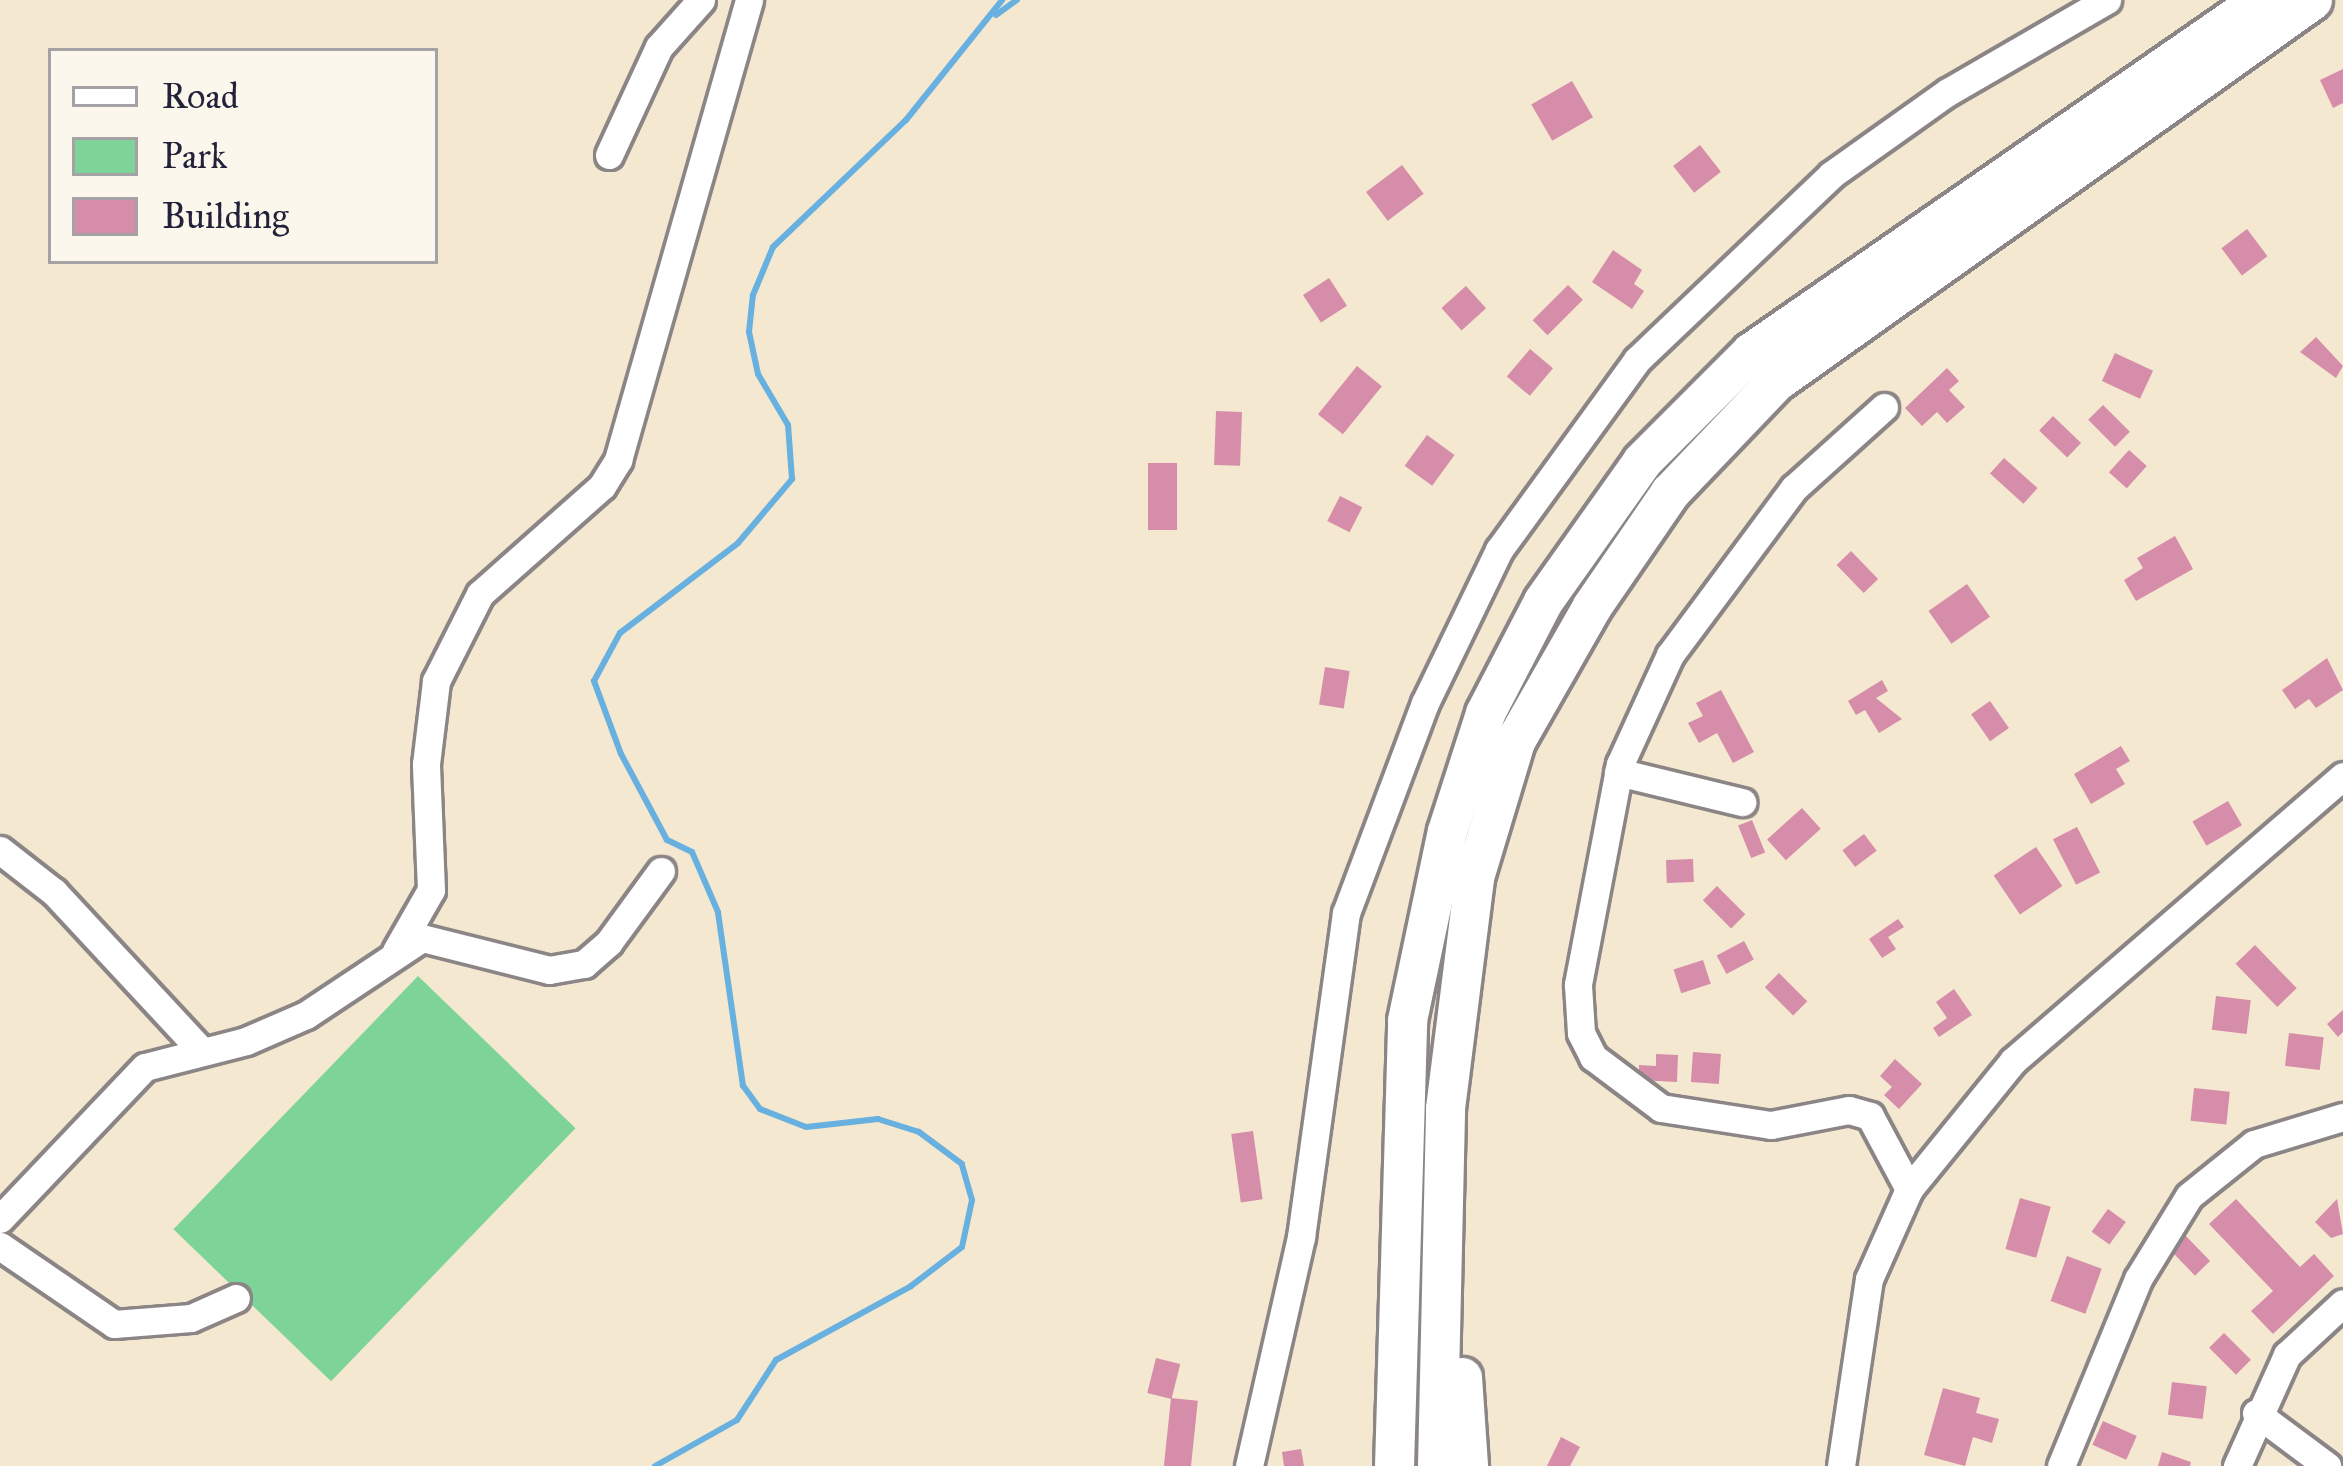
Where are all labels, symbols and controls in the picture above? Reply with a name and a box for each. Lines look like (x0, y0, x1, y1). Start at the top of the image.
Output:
legend (48, 48, 438, 264)
text: Road (162, 74, 239, 118)
text: Park (162, 134, 227, 178)
text: Building (162, 194, 289, 238)

